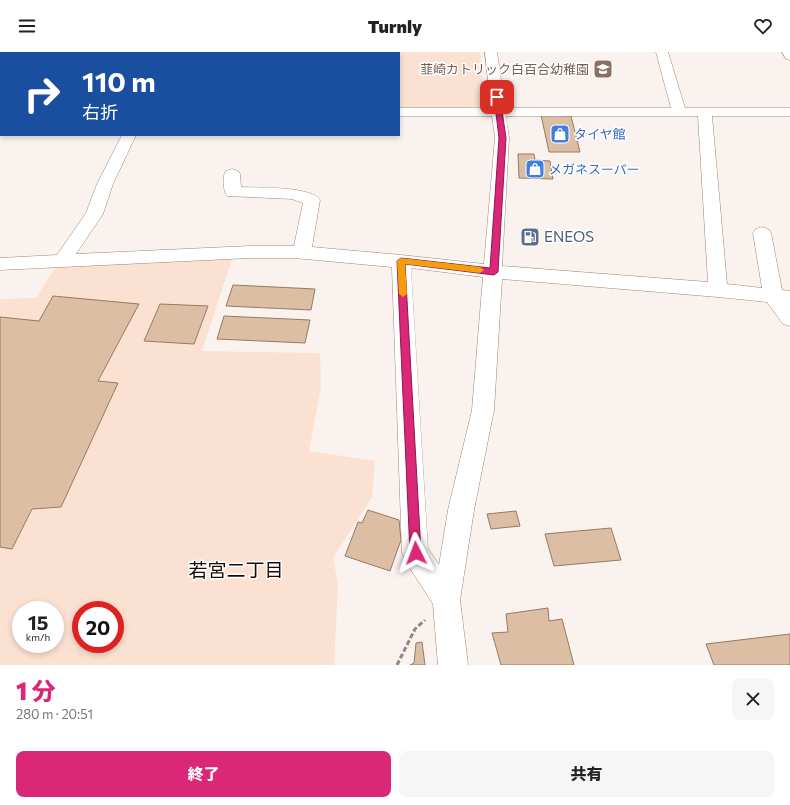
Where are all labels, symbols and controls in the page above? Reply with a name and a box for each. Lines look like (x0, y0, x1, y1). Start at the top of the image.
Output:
icon: menu (16, 15, 38, 37)
text: Turnly (368, 15, 422, 37)
icon: heart (752, 15, 774, 37)
school or university icon: 韮崎カトリック白百合幼稚園 (592, 58, 614, 80)
place label: 韮崎カトリック白百合幼稚園 (420, 61, 589, 77)
text: 110 m (82, 64, 156, 98)
icon: right (16, 68, 68, 120)
pin (480, 80, 514, 114)
icon: arrive (486, 86, 508, 108)
text: 右折 (82, 101, 118, 123)
shop icon: タイヤ館 (549, 123, 571, 145)
place label: タイヤ館 (574, 126, 626, 142)
shop icon: メガネスーパー (524, 158, 546, 180)
place label: メガネスーパー (549, 161, 640, 177)
fuel station icon: ENEOS (519, 226, 541, 248)
place label: ENEOS (544, 227, 594, 245)
position arrow (395, 532, 437, 574)
district label: 若宮二丁目 (188, 558, 284, 581)
speed limit sign: 20 (72, 601, 124, 653)
text: 15 (28, 610, 48, 634)
text: km/h (26, 631, 50, 643)
text: 1 分 (16, 676, 56, 705)
button: close (732, 678, 774, 720)
text: 280 m · 20:51 (16, 706, 93, 722)
button: 終了 (16, 751, 391, 797)
button: 共有 (399, 751, 774, 797)

